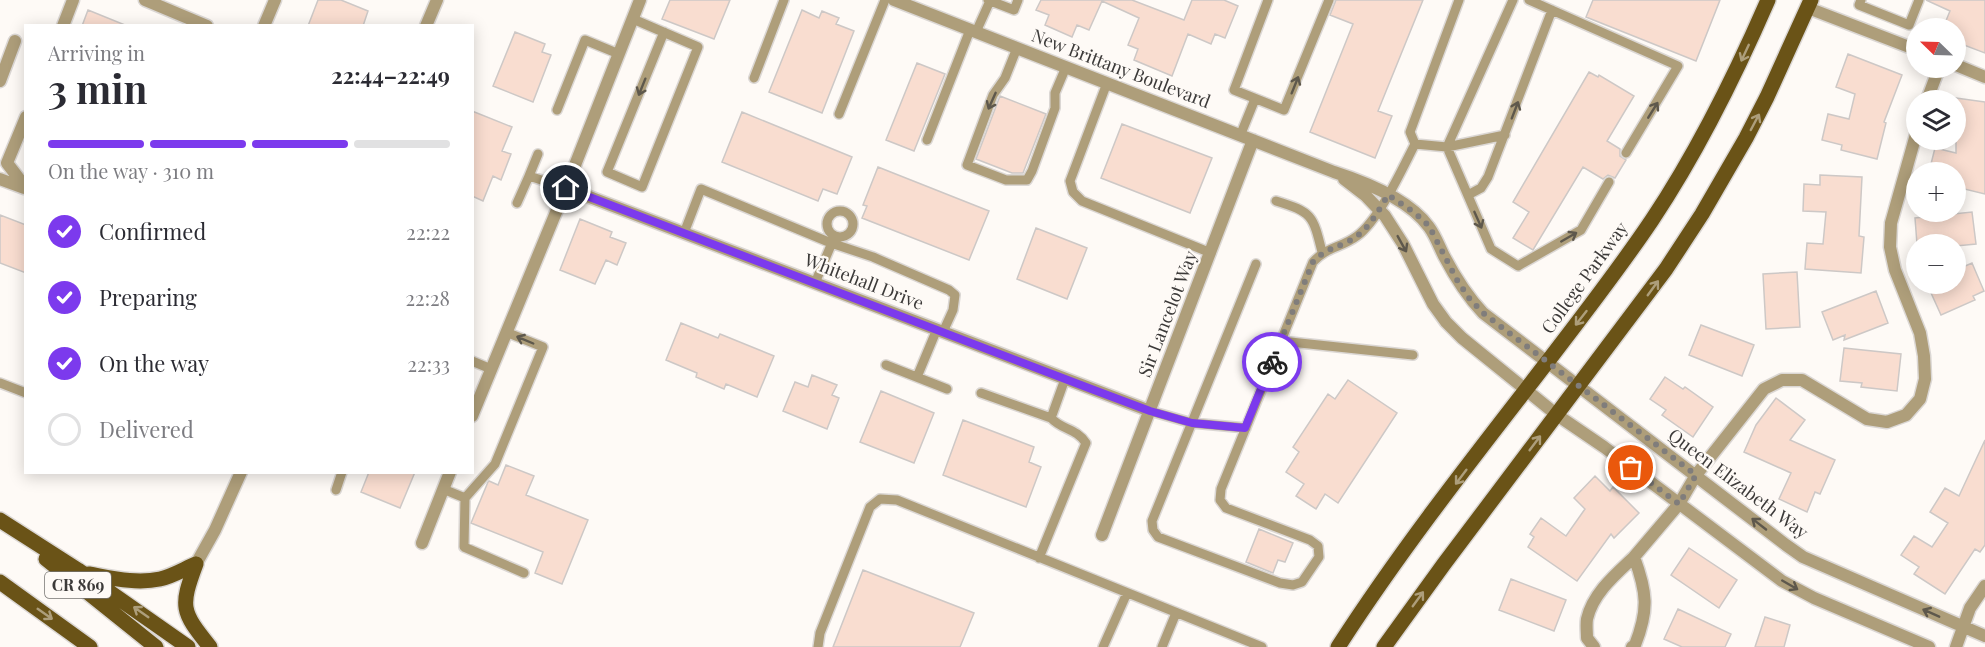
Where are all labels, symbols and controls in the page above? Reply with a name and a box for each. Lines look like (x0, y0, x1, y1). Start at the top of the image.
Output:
north arrow (1906, 18, 1966, 78)
map controls (1906, 18, 1966, 294)
street label: New Brittany Boulevard (1029, 23, 1215, 113)
text: Arriving in (48, 39, 145, 66)
one-way arrow (1738, 44, 1750, 62)
text: 22:44–22:49 (331, 60, 450, 90)
text: 3 min (48, 62, 147, 114)
one-way arrow (636, 77, 647, 95)
one-way arrow (1290, 77, 1301, 95)
button: layers (1906, 90, 1966, 150)
one-way arrow (986, 91, 997, 109)
one-way arrow (1510, 101, 1521, 120)
one-way arrow (1648, 102, 1660, 119)
one-way arrow (1749, 113, 1761, 131)
text: On the way · 310 m (48, 157, 214, 184)
pin (540, 162, 591, 213)
button: + (1906, 162, 1966, 222)
icon: home (549, 171, 582, 204)
one-way arrow (1473, 210, 1485, 228)
icon: check (48, 215, 81, 248)
text: Confirmed (99, 216, 206, 246)
street label: College Parkway (1535, 217, 1633, 338)
text: 22:22 (406, 218, 450, 245)
one-way arrow (1560, 231, 1577, 243)
button: − (1906, 234, 1966, 294)
one-way arrow (1396, 235, 1408, 252)
street label: Whitehall Drive (800, 247, 927, 315)
street label: Sir Lancelot Way (1132, 247, 1202, 380)
one-way arrow (1646, 280, 1659, 296)
icon: check (48, 281, 81, 314)
text: Preparing (99, 282, 197, 312)
text: 22:28 (406, 284, 450, 311)
one-way arrow (1575, 310, 1588, 326)
courier (1242, 332, 1302, 392)
one-way arrow (516, 334, 534, 345)
icon: bike (1256, 346, 1289, 379)
icon: check (48, 347, 81, 380)
text: On the way (99, 348, 209, 378)
text: 22:33 (407, 350, 450, 377)
text: Delivered (99, 414, 194, 444)
street label: Queen Elizabeth Way (1664, 423, 1814, 544)
one-way arrow (1529, 436, 1541, 452)
pin (1605, 442, 1656, 493)
icon: bag (1614, 451, 1647, 484)
one-way arrow (1454, 468, 1467, 484)
one-way arrow (1751, 518, 1767, 531)
road number: CR 869 (45, 572, 111, 598)
one-way arrow (1781, 580, 1798, 592)
one-way arrow (1412, 592, 1424, 608)
one-way arrow (133, 606, 150, 618)
one-way arrow (1923, 607, 1941, 618)
one-way arrow (37, 608, 53, 620)

